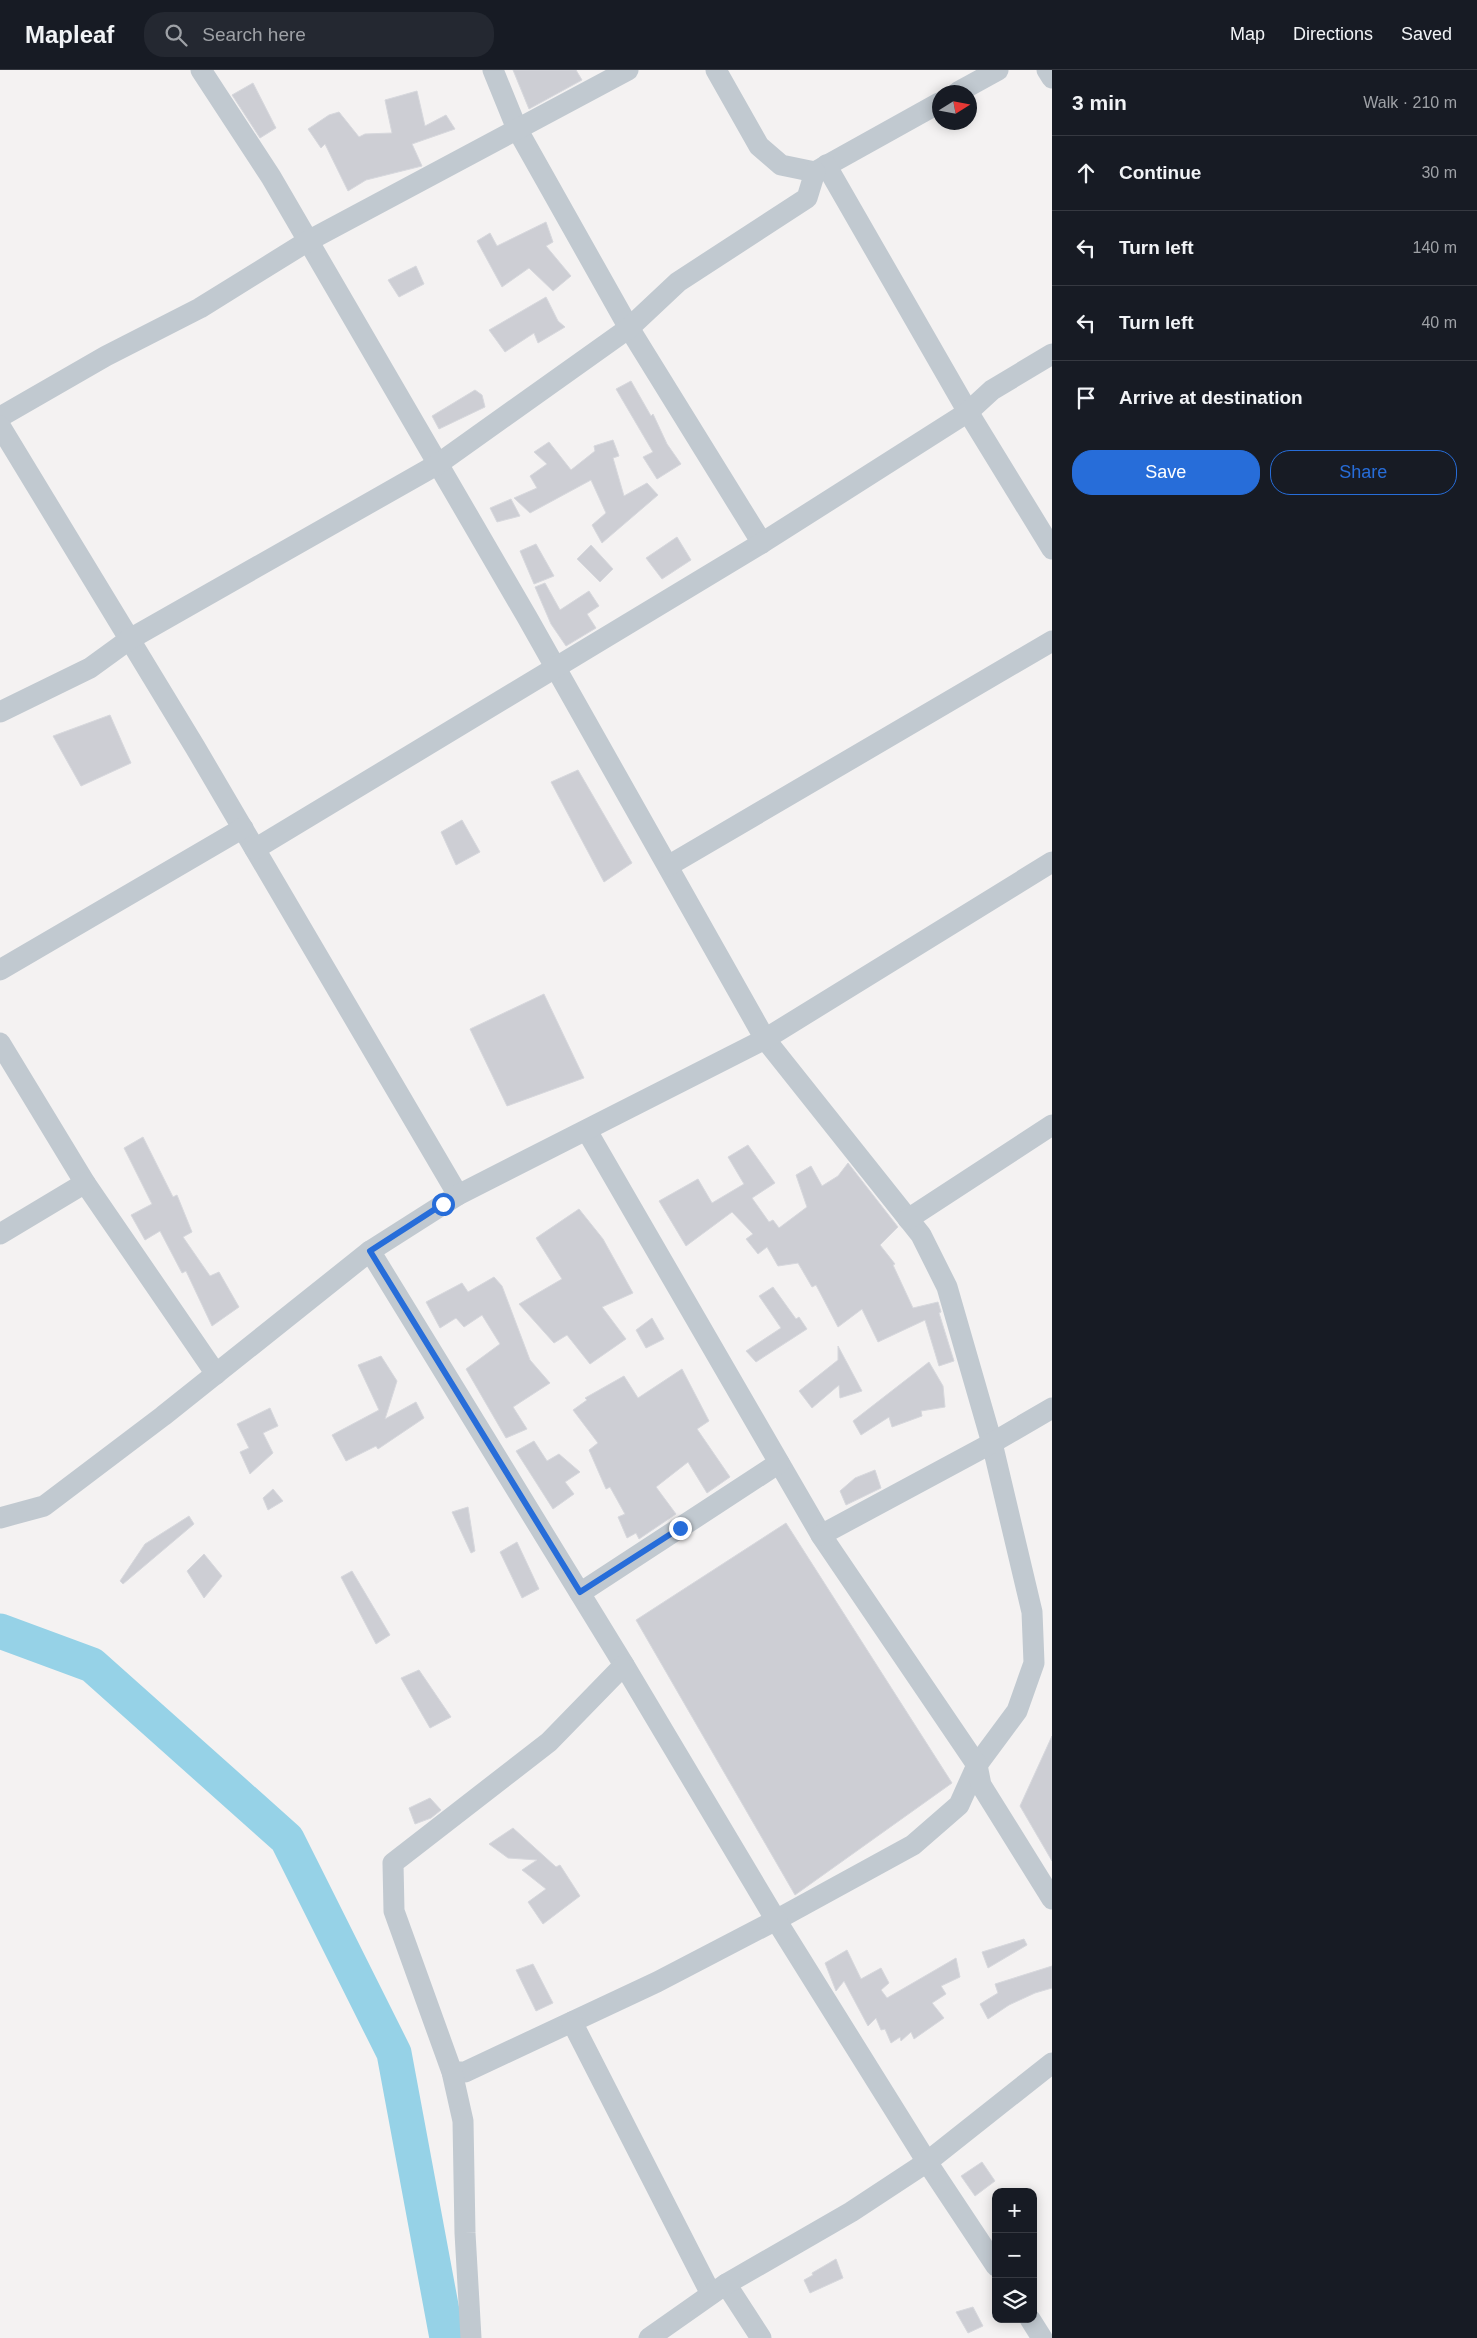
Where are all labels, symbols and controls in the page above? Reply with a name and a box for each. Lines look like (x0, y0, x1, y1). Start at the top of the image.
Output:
search box (144, 12, 494, 57)
text: Mapleaf (25, 21, 114, 48)
icon: search (162, 21, 190, 49)
text: Search here (202, 24, 306, 45)
text: Map (1230, 24, 1265, 44)
text: Directions (1293, 24, 1373, 44)
text: Saved (1401, 24, 1452, 44)
north arrow (932, 85, 977, 130)
text: 3 min (1072, 91, 1127, 114)
text: Walk · 210 m (1363, 94, 1457, 111)
icon: ahead (1072, 159, 1100, 187)
text: Continue (1119, 162, 1201, 183)
text: 30 m (1421, 164, 1457, 181)
icon: left (1072, 234, 1100, 262)
text: Turn left (1119, 237, 1194, 258)
text: 140 m (1413, 239, 1457, 256)
icon: left (1072, 309, 1100, 337)
text: Turn left (1119, 312, 1194, 333)
text: 40 m (1421, 314, 1457, 331)
icon: arrive (1072, 384, 1100, 412)
text: Arrive at destination (1119, 387, 1303, 408)
button: Save (1072, 450, 1260, 495)
button: Share (1270, 450, 1457, 495)
route start (432, 1193, 455, 1216)
route end (669, 1517, 692, 1540)
map controls (992, 2188, 1037, 2323)
button: + (992, 2188, 1037, 2233)
button: − (992, 2233, 1037, 2278)
button: layers (992, 2278, 1037, 2323)

